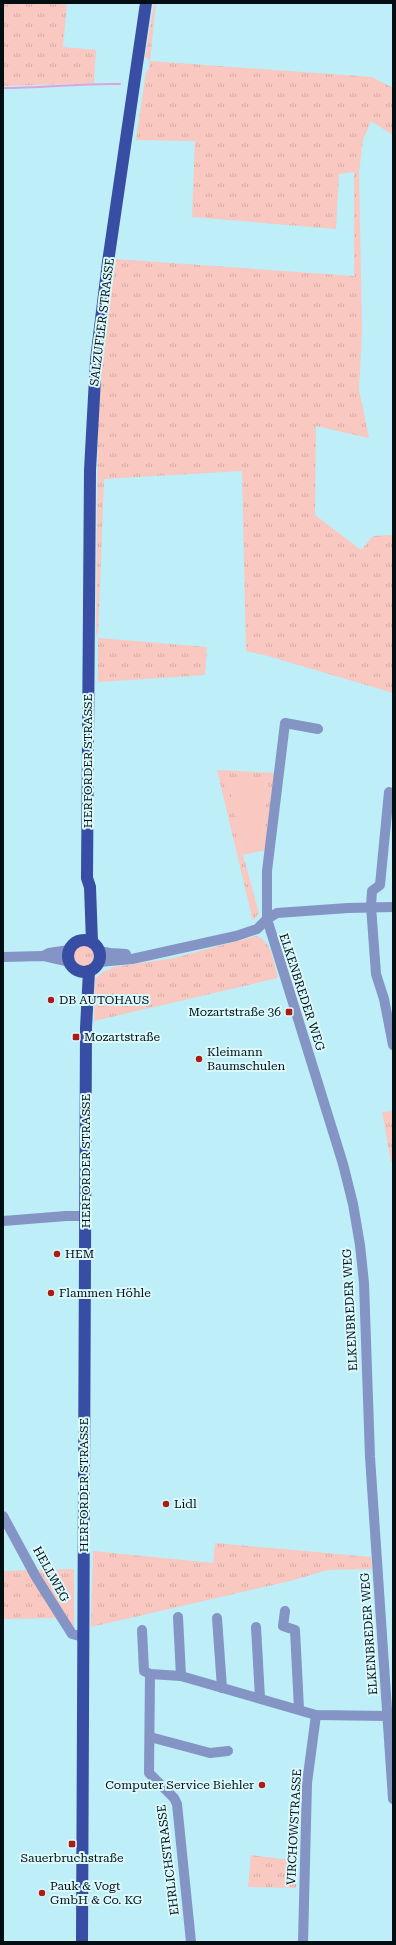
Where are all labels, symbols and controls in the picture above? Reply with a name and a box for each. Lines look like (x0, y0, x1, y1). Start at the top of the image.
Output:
street label: SALZUFLER STRASSE (87, 257, 117, 387)
street label: HERFORDER STRASSE (81, 694, 95, 828)
street label: ELKENBREDER WEG (276, 932, 328, 1053)
place label: DB AUTOHAUS (59, 993, 149, 1007)
marker: DB AUTOHAUS (46, 995, 56, 1005)
place label: Mozartstraße 36 (189, 1005, 281, 1019)
marker: Mozartstraße 36 (284, 1007, 294, 1017)
place label: Mozartstraße (84, 1030, 160, 1044)
marker: Mozartstraße (71, 1032, 81, 1042)
place label: Kleimann Baumschulen (207, 1045, 286, 1073)
marker: Kleimann Baumschulen (194, 1054, 204, 1064)
street label: HERFORDER STRASSE (79, 1094, 93, 1228)
place label: HEM (65, 1247, 94, 1261)
street label: ELKENBREDER WEG (340, 1248, 360, 1372)
marker: HEM (52, 1249, 62, 1259)
place label: Flammen Höhle (59, 1286, 151, 1300)
marker: Flammen Höhle (46, 1288, 56, 1298)
street label: HERFORDER STRASSE (77, 1418, 91, 1552)
place label: Lidl (174, 1497, 197, 1511)
marker: Lidl (161, 1499, 171, 1509)
street label: HELLWEG (30, 1544, 72, 1605)
street label: ELKENBREDER WEG (358, 1572, 380, 1696)
street label: VIRCHOWSTRASSE (284, 1769, 304, 1885)
place label: Computer Service Biehler (105, 1778, 254, 1792)
marker: Computer Service Biehler (257, 1780, 267, 1790)
street label: EHRLICHSTRASSE (154, 1804, 182, 1916)
marker: Sauerbruchstraße (67, 1839, 77, 1849)
place label: Sauerbruchstraße (20, 1851, 124, 1865)
place label: Pauk & Vogt GmbH & Co. KG (50, 1879, 143, 1907)
marker: Pauk & Vogt GmbH & Co. KG (37, 1888, 47, 1898)

